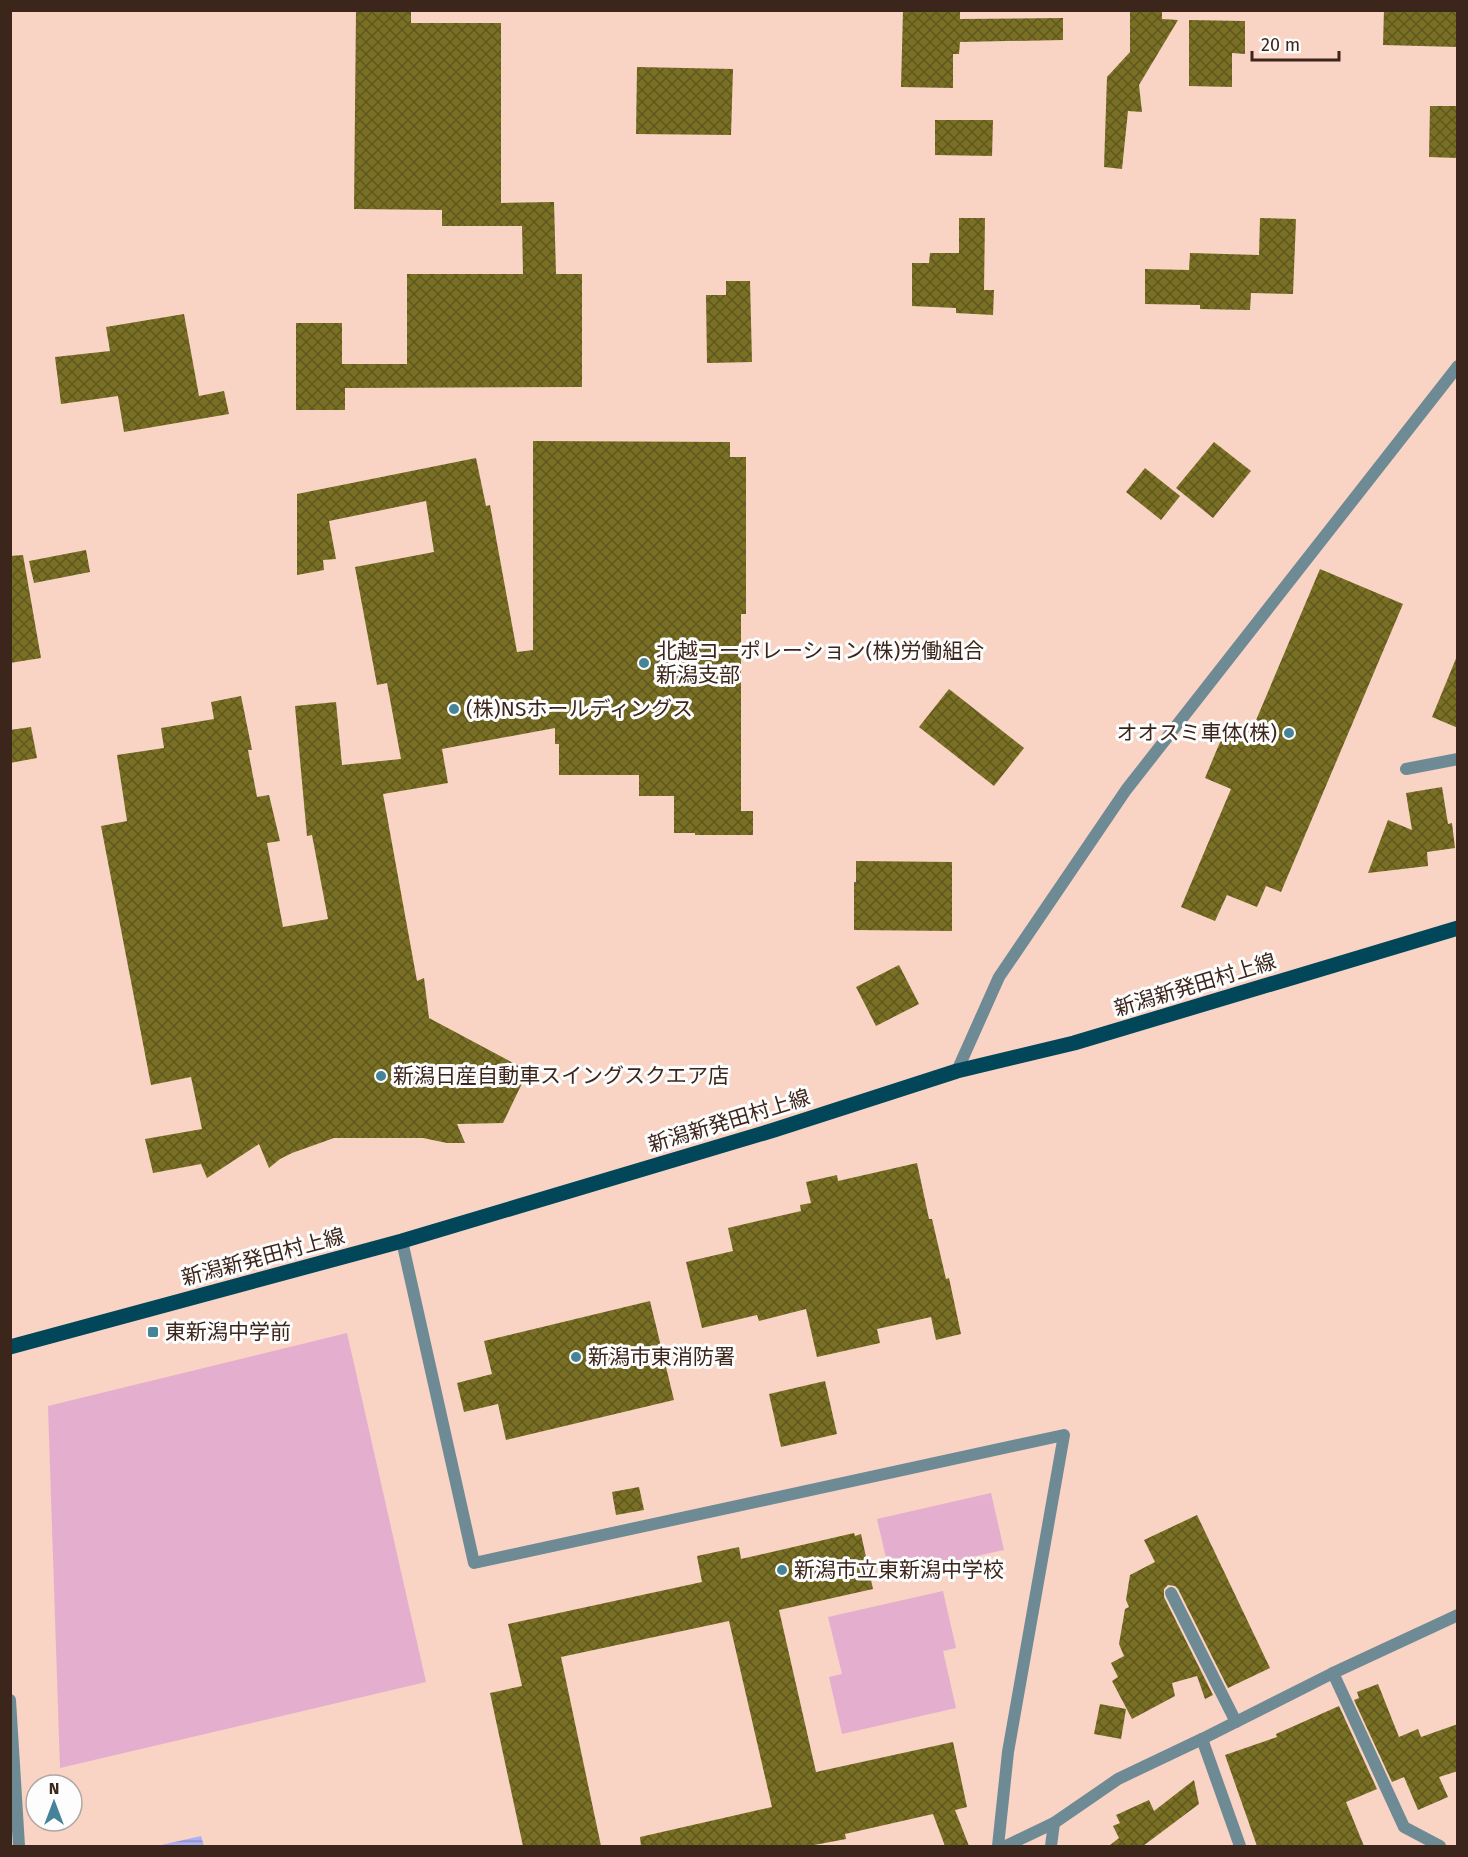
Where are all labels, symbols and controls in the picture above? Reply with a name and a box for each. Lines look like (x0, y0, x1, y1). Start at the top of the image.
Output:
scale bar (1252, 24, 1339, 62)
text: 20 m (1261, 34, 1300, 56)
place label: 北越コーポレーション(株)労働組合 新潟支部 (656, 638, 984, 688)
marker: 北越コーポレーション(株)労働組合 新潟支部 (637, 656, 651, 670)
place label: (株)NSホールディングス (466, 696, 693, 722)
marker: (株)NSホールディングス (447, 702, 461, 716)
place label: オオスミ車体(株) (1116, 720, 1277, 746)
marker: オオスミ車体(株) (1282, 726, 1296, 740)
street label: 新潟新発田村上線 (1111, 948, 1279, 1022)
place label: 新潟日産自動車スイングスクエア店 (393, 1063, 729, 1089)
marker: 新潟日産自動車スイングスクエア店 (374, 1069, 388, 1083)
street label: 新潟新発田村上線 (645, 1084, 813, 1158)
street label: 新潟新発田村上線 (178, 1223, 348, 1291)
place label: 東新潟中学前 (165, 1319, 291, 1345)
marker: 東新潟中学前 (146, 1325, 160, 1339)
place label: 新潟市東消防署 (588, 1344, 735, 1370)
marker: 新潟市東消防署 (569, 1350, 583, 1364)
place label: 新潟市立東新潟中学校 (794, 1557, 1004, 1583)
marker: 新潟市立東新潟中学校 (775, 1563, 789, 1577)
north arrow (24, 1773, 84, 1833)
text: N (49, 1779, 59, 1798)

